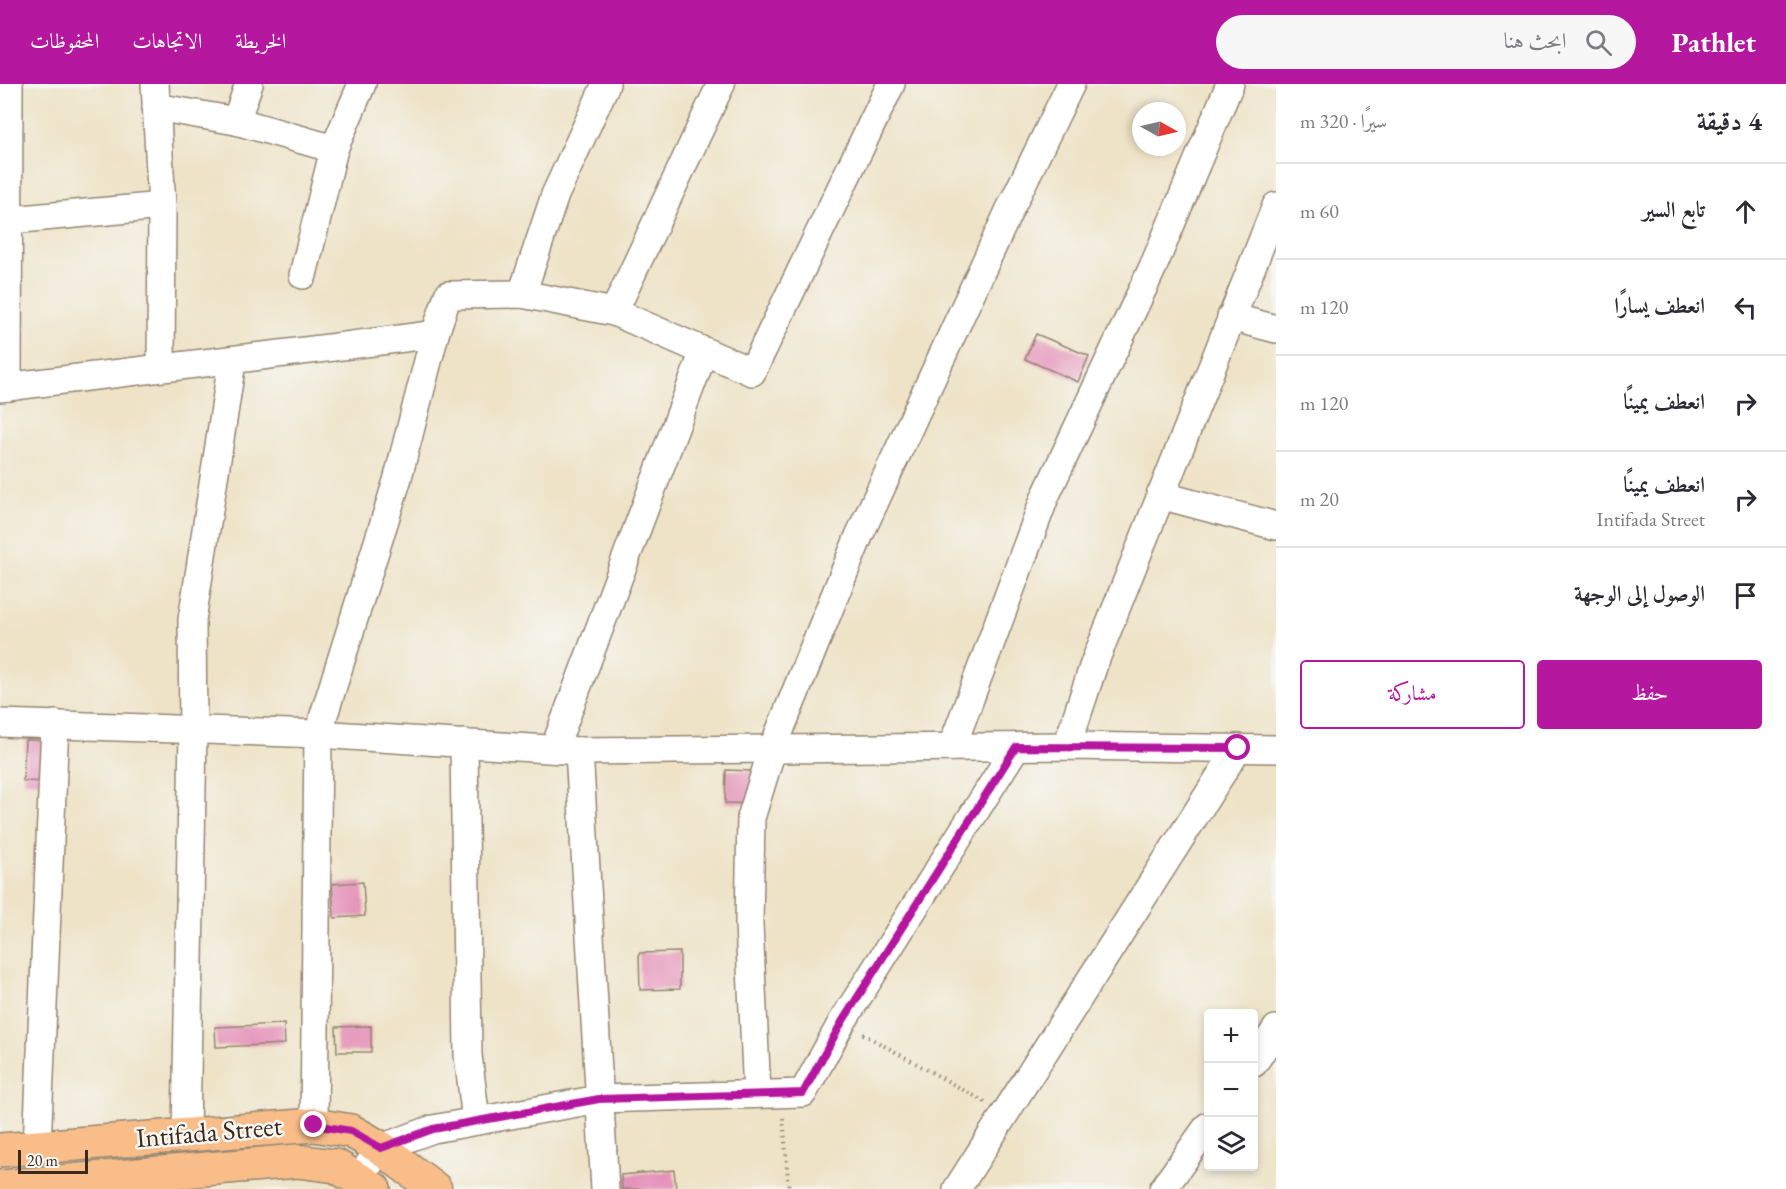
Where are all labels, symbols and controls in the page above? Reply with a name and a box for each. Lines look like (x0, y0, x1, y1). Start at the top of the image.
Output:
search box (1216, 15, 1636, 69)
text: Pathlet (1672, 24, 1756, 60)
text: ابحث هنا (1504, 26, 1567, 55)
icon: search (1582, 26, 1615, 59)
text: المحفوظات (30, 27, 99, 54)
text: الاتجاهات (132, 27, 202, 54)
text: الخريطة (235, 27, 286, 54)
north arrow (1132, 102, 1186, 156)
text: 4 دقيقة (1697, 104, 1762, 138)
text: سيرًا · 320 m (1300, 108, 1387, 134)
text: تابع السير (1642, 195, 1705, 224)
icon: ahead (1729, 195, 1762, 228)
text: 60 m (1300, 198, 1339, 224)
text: انعطف يسارًا (1614, 291, 1705, 320)
icon: left (1729, 291, 1762, 324)
text: 120 m (1300, 294, 1348, 320)
text: انعطف يمينًا (1623, 387, 1705, 416)
icon: right (1729, 387, 1762, 420)
text: 120 m (1300, 390, 1348, 416)
text: انعطف يمينًا (1623, 470, 1705, 499)
icon: right (1729, 483, 1762, 516)
text: 20 m (1300, 486, 1339, 512)
text: Intifada Street (1597, 506, 1705, 532)
text: الوصول إلى الوجهة (1574, 579, 1705, 608)
icon: arrive (1729, 579, 1762, 612)
button: مشاركة (1300, 660, 1525, 729)
button: حفظ (1537, 660, 1762, 729)
route start (1224, 734, 1250, 760)
map controls (1204, 1009, 1258, 1171)
button: + (1204, 1009, 1258, 1063)
button: − (1204, 1063, 1258, 1117)
street label: Intifada Street (135, 1108, 284, 1155)
route end (300, 1111, 326, 1137)
button: layers (1204, 1117, 1258, 1171)
scale bar (18, 1147, 88, 1174)
text: 20 m (27, 1150, 58, 1171)

